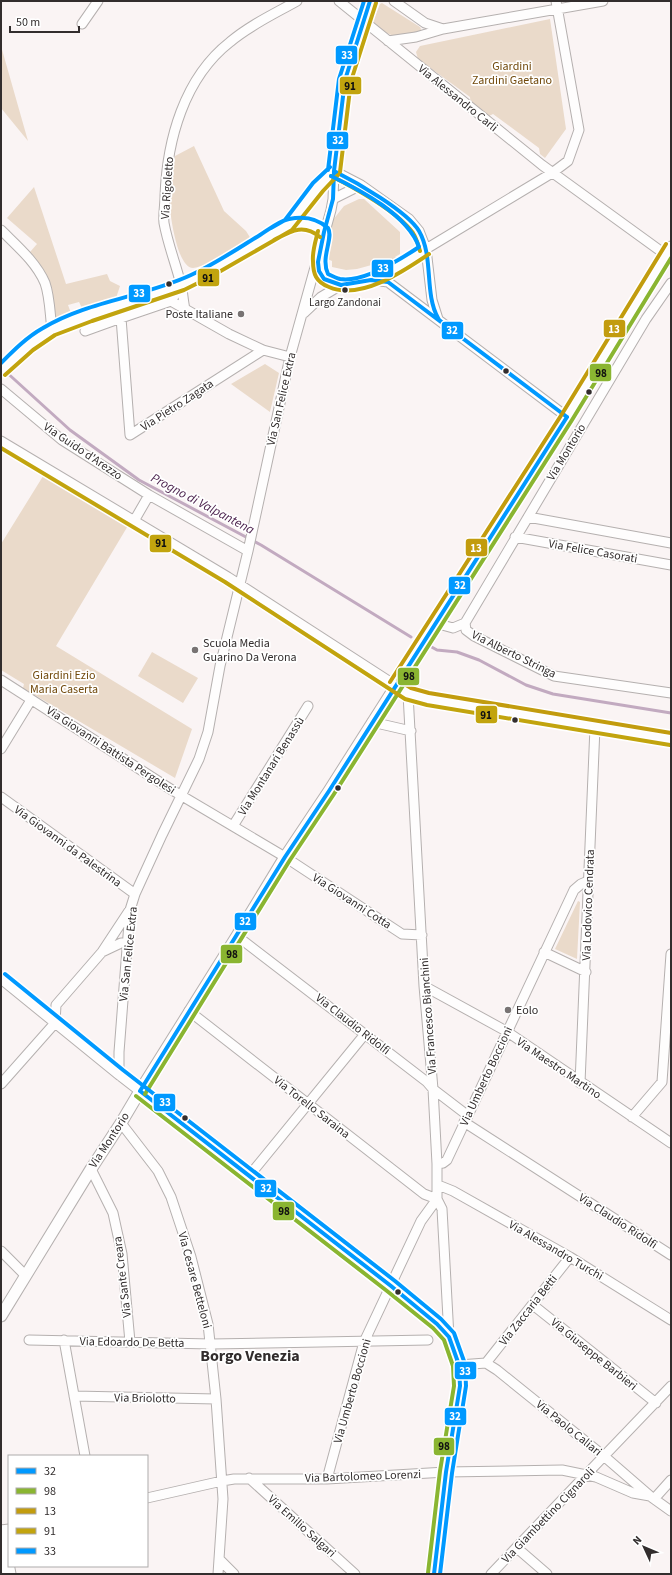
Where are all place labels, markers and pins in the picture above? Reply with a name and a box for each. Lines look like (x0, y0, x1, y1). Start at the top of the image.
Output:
unlabelled marker (164, 279, 174, 289)
marker: Largo Zandonai (340, 285, 350, 295)
place label: Largo Zandonai (309, 295, 381, 310)
place label: Poste Italiane (165, 306, 233, 323)
marker: Poste Italiane (236, 309, 246, 319)
unlabelled marker (501, 366, 511, 376)
unlabelled marker (584, 387, 594, 397)
place label: Scuola Media Guarino Da Verona (203, 635, 297, 666)
marker: Scuola Media Guarino Da Verona (190, 645, 200, 655)
unlabelled marker (510, 715, 520, 725)
unlabelled marker (333, 783, 343, 793)
place label: Eolo (516, 1002, 538, 1019)
marker: Eolo (503, 1005, 513, 1015)
unlabelled marker (180, 1113, 190, 1123)
unlabelled marker (393, 1287, 403, 1297)

